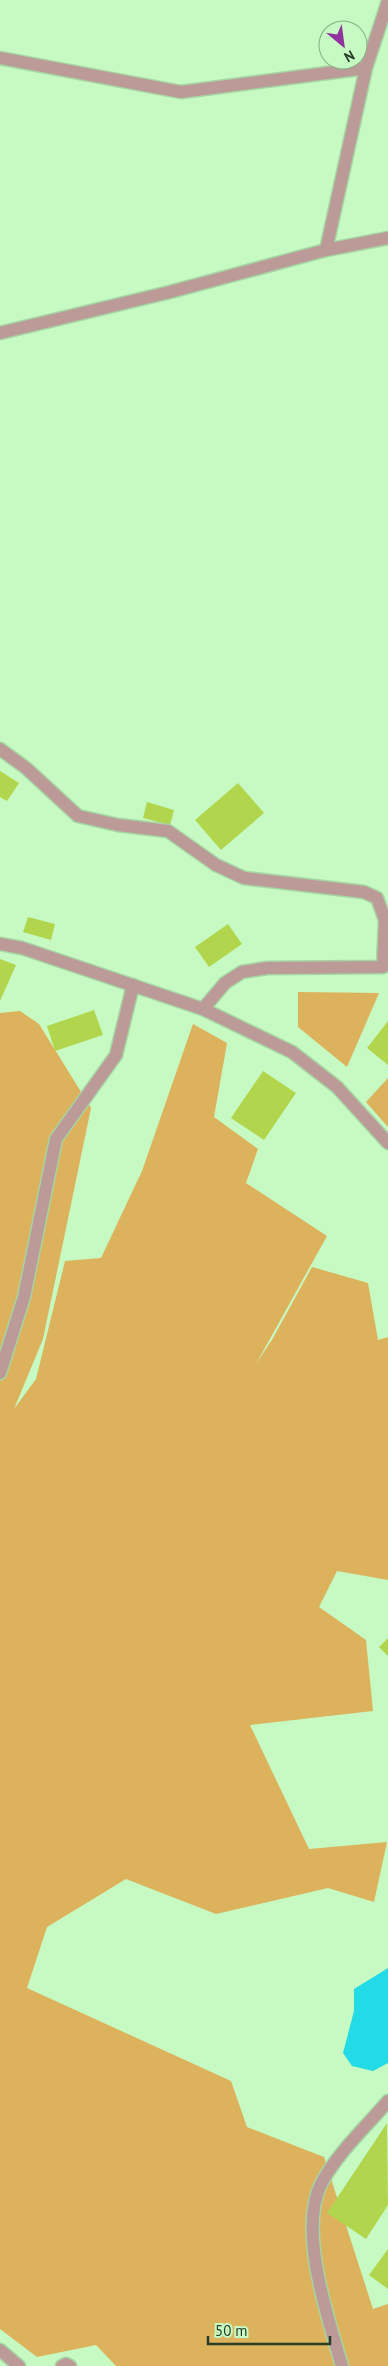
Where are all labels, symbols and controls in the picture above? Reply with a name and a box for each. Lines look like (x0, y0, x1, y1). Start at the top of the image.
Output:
north arrow (318, 20, 368, 70)
text: N (341, 46, 358, 66)
scale bar (208, 2314, 330, 2346)
text: 50 m (215, 2321, 248, 2340)

